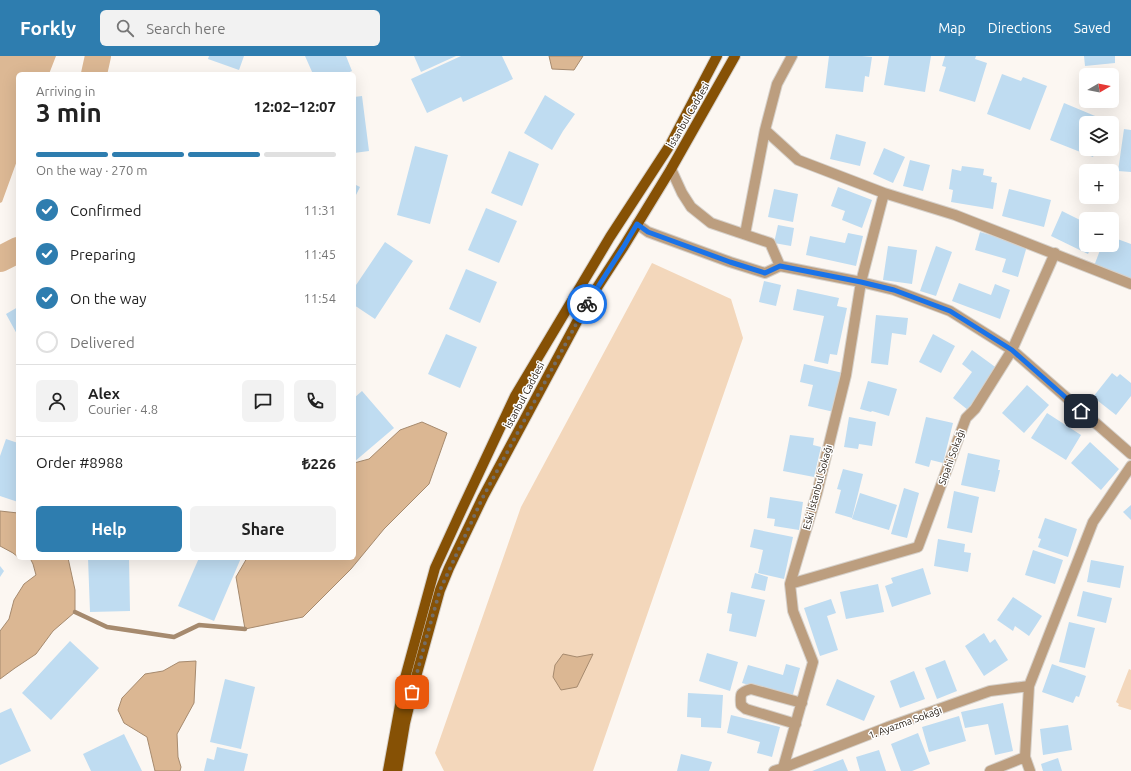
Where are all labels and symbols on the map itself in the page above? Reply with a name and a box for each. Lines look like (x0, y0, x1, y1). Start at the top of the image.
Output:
north arrow (1079, 68, 1119, 108)
street label: İstanbul Caddesi (665, 81, 712, 150)
courier (567, 284, 607, 324)
street label: İstanbul Caddesi (502, 360, 547, 430)
pin (1064, 394, 1098, 428)
street label: Sipahi Sokağı (936, 428, 967, 487)
street label: Eski İstanbul Sokağı (801, 444, 834, 531)
pin (395, 675, 429, 709)
street label: 1. Ayazma Sokağı (867, 704, 943, 741)

